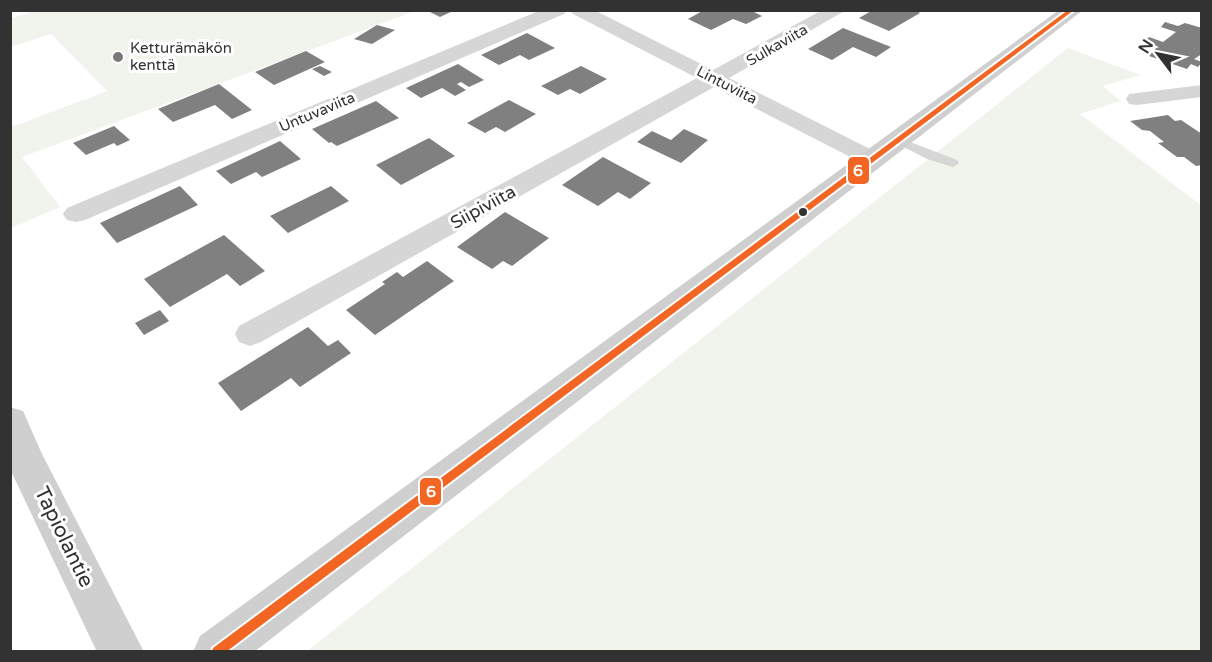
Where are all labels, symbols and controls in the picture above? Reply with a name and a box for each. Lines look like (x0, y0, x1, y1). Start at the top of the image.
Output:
street label: Sulkaviita (743, 20, 811, 70)
north arrow (1128, 24, 1188, 84)
text: N (1134, 36, 1158, 57)
place label: Ketturämäkön kenttä (130, 39, 232, 74)
marker: Ketturämäkön kenttä (111, 50, 125, 64)
street label: Lintuviita (694, 62, 760, 108)
street label: Untuvaviita (276, 88, 358, 136)
line badge: 6 (847, 156, 870, 185)
text: 6 (853, 161, 863, 181)
street label: Siipiviita (447, 180, 519, 234)
unlabelled marker (797, 206, 809, 218)
line badge: 6 (419, 477, 442, 506)
text: 6 (426, 482, 436, 502)
street label: Tapiolantie (29, 483, 99, 591)

